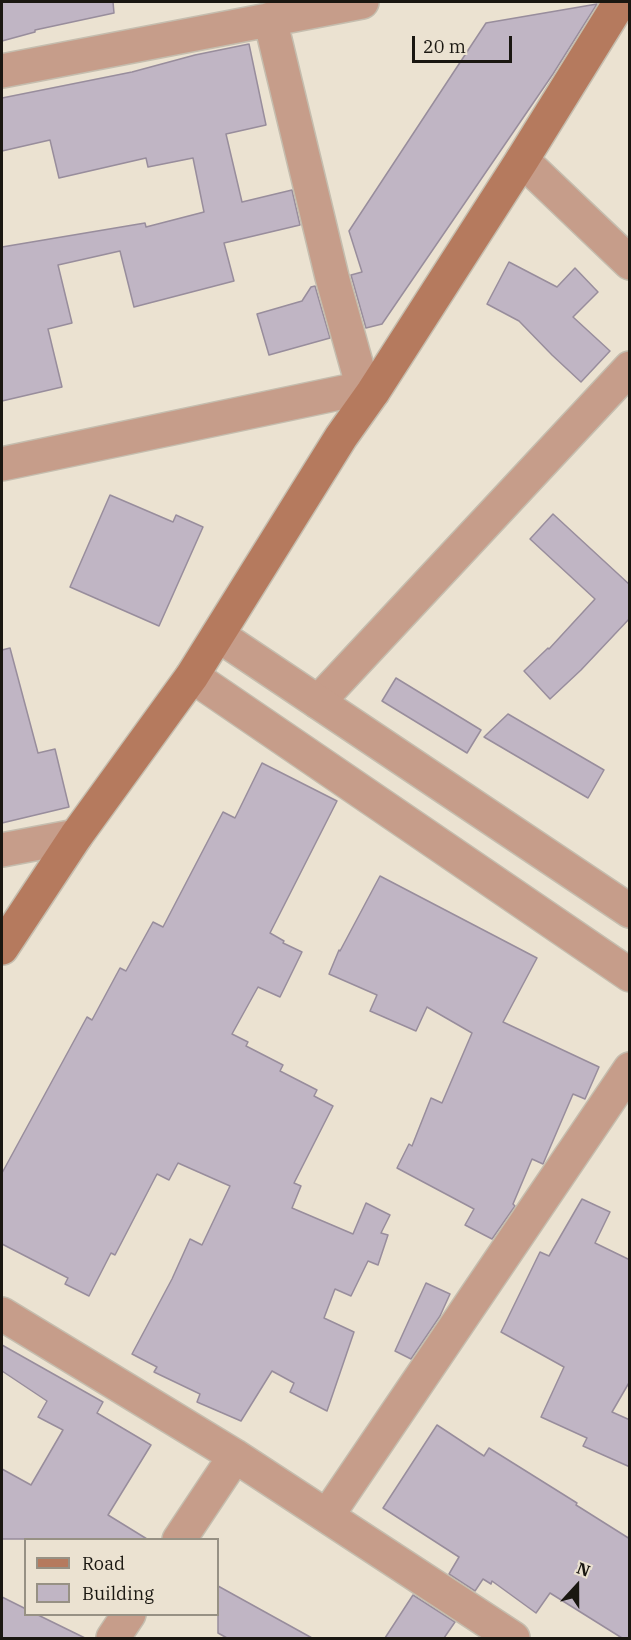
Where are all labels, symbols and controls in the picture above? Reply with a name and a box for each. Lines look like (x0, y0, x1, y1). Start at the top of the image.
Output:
scale bar (415, 24, 516, 62)
text: 20 m (423, 35, 466, 58)
legend (24, 1538, 219, 1616)
text: Road (82, 1552, 125, 1575)
north arrow (547, 1556, 607, 1616)
text: N (574, 1558, 593, 1581)
text: Building (82, 1582, 154, 1605)

